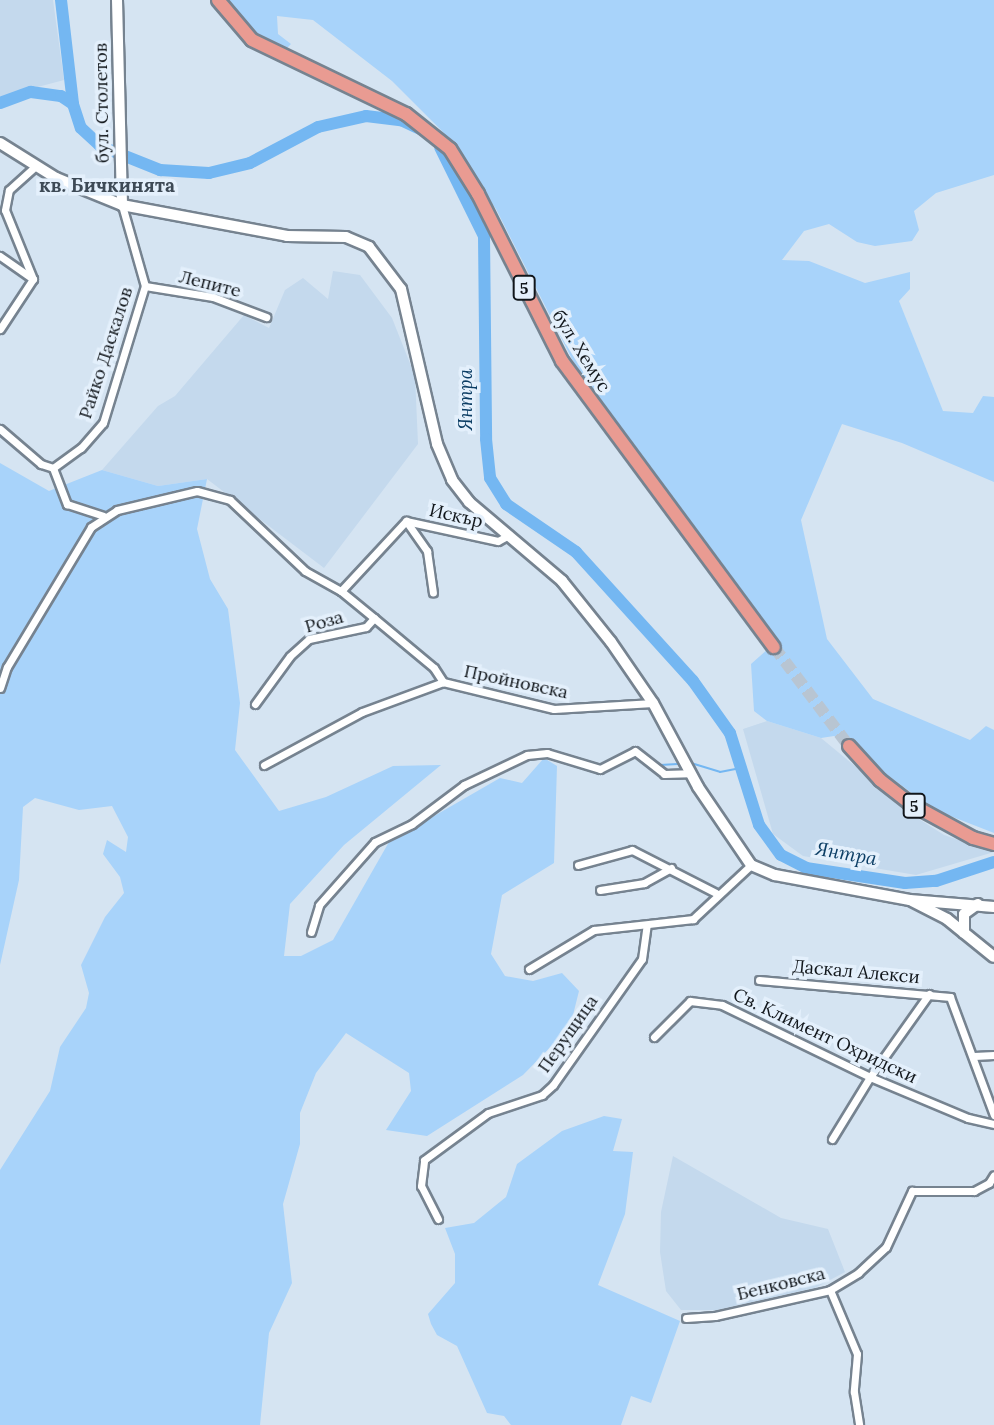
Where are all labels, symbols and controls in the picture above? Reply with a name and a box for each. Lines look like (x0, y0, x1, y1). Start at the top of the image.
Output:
street label: бул. Столетов (90, 43, 114, 163)
district label: кв. Бичкинята (39, 175, 175, 197)
street label: Лепите (177, 266, 243, 302)
road number: 5 (512, 276, 536, 300)
street label: Райко Даскалов (75, 284, 137, 422)
street label: бул. Хемус (547, 306, 615, 396)
water label: Янтра (455, 369, 477, 431)
street label: Искър (427, 499, 485, 533)
street label: Роза (302, 606, 346, 638)
street label: Пройновска (462, 660, 570, 704)
road number: 5 (902, 793, 926, 818)
water label: Янтра (813, 837, 879, 871)
street label: Даскал Алекси (791, 956, 921, 988)
street label: Св. Климент Охридски (730, 984, 920, 1088)
street label: Перущица (533, 991, 603, 1077)
street label: Бенковска (735, 1263, 827, 1305)

